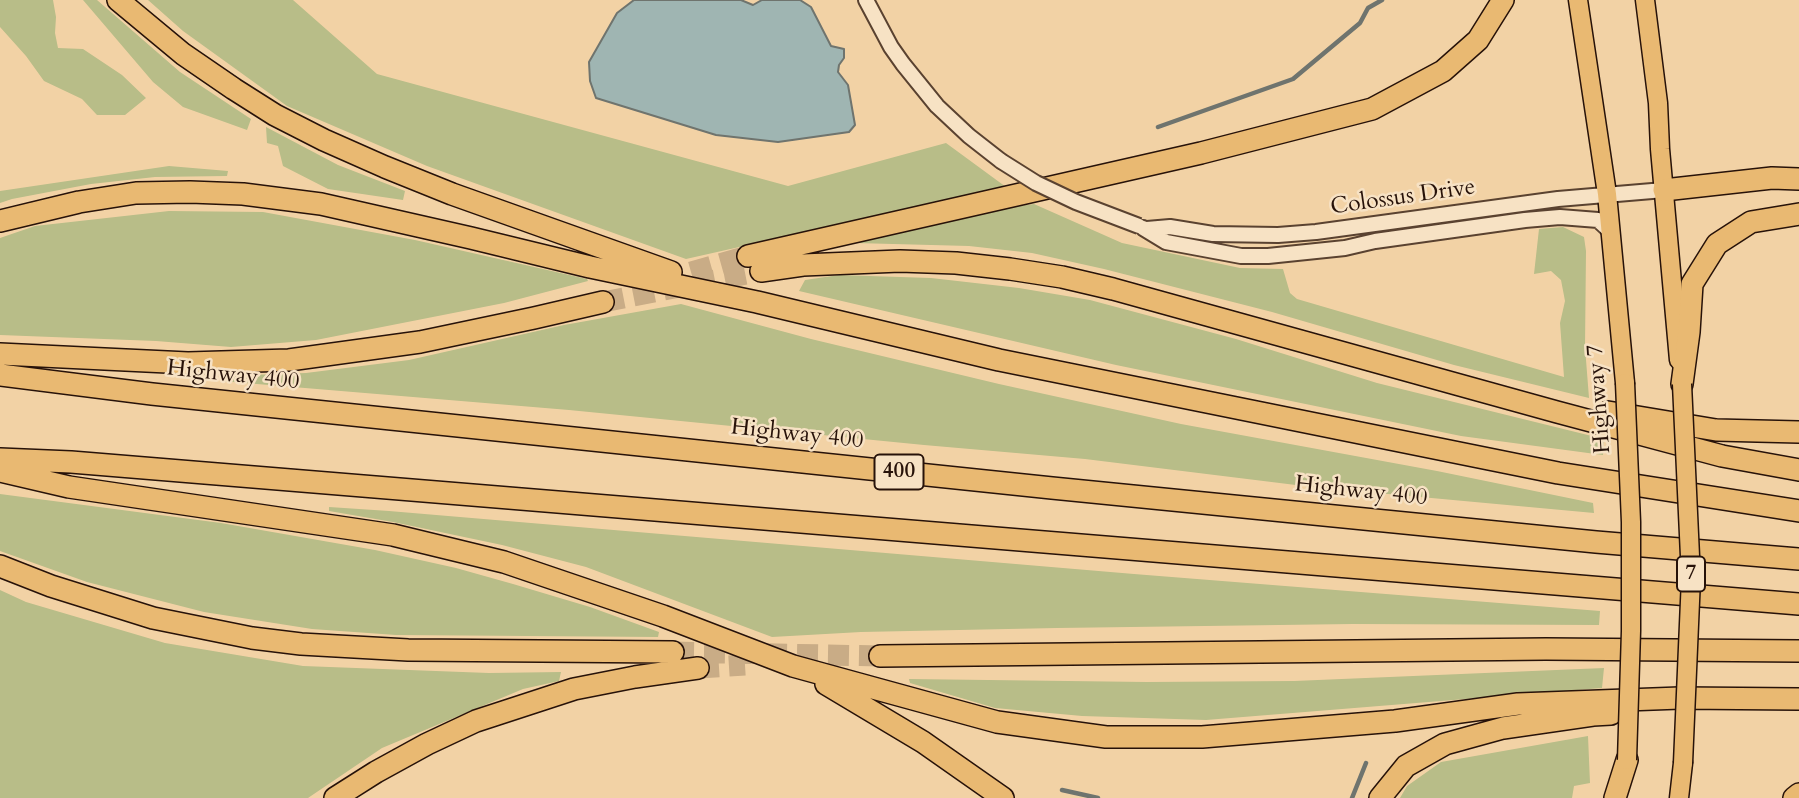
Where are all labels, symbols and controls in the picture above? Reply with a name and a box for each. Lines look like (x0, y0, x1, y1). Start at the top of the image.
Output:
street label: Colossus Drive (1329, 174, 1477, 222)
street label: Highway 7 (1582, 343, 1618, 455)
street label: Highway 400 (165, 355, 301, 397)
street label: Highway 400 (729, 414, 865, 456)
road number: 400 (874, 454, 923, 490)
street label: Highway 400 (1293, 471, 1429, 513)
road number: 7 (1677, 556, 1705, 592)

